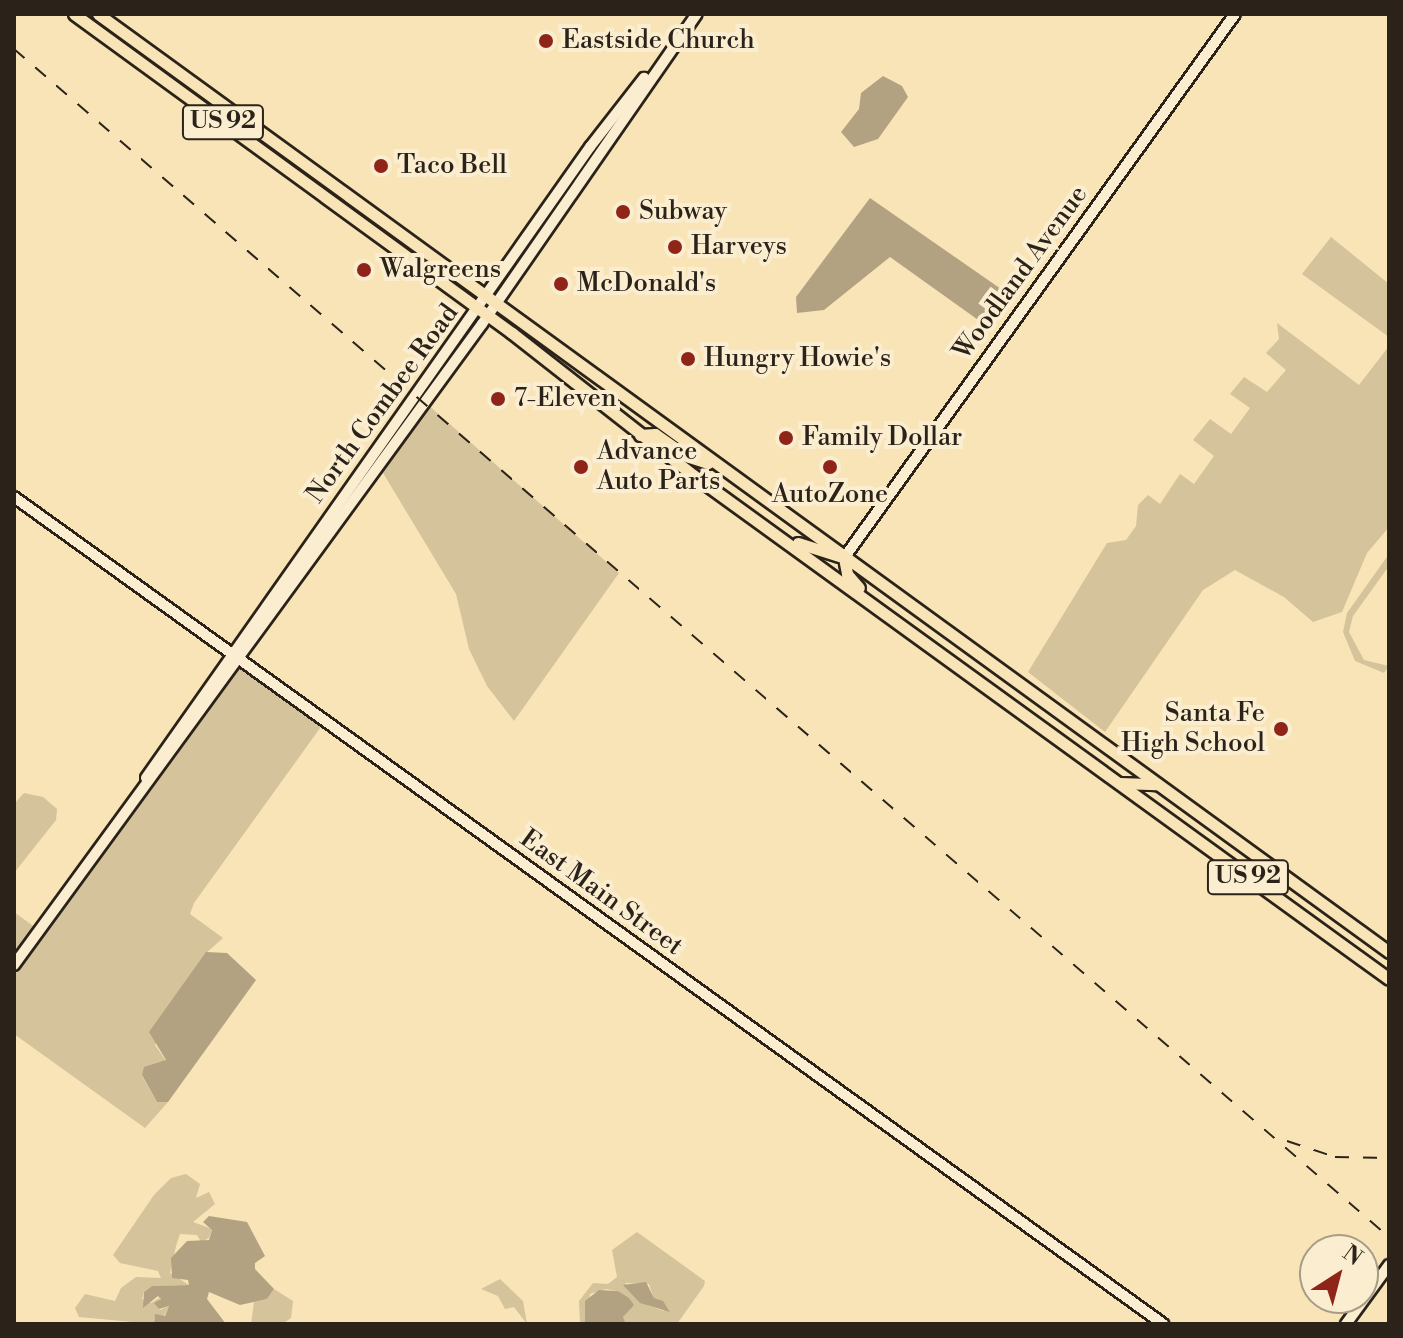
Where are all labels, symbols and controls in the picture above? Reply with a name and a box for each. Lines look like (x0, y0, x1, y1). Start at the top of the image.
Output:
place label: Eastside Church (562, 25, 755, 57)
marker: Eastside Church (537, 32, 555, 50)
road number: US 92 (181, 102, 265, 142)
place label: Taco Bell (397, 150, 507, 182)
marker: Taco Bell (372, 157, 390, 175)
street label: Woodland Avenue (947, 180, 1095, 366)
place label: Subway (639, 196, 727, 228)
marker: Subway (614, 203, 632, 221)
place label: Harveys (691, 231, 787, 263)
marker: Harveys (666, 238, 684, 256)
place label: Walgreens (380, 254, 501, 286)
marker: Walgreens (355, 261, 373, 279)
place label: McDonald's (577, 268, 716, 300)
marker: McDonald's (552, 275, 570, 293)
street label: North Combee Road (300, 299, 466, 509)
place label: Hungry Howie's (704, 343, 891, 375)
marker: Hungry Howie's (679, 350, 697, 368)
place label: 7-Eleven (514, 383, 616, 415)
marker: 7-Eleven (489, 390, 507, 408)
place label: Family Dollar (802, 422, 962, 454)
marker: Family Dollar (777, 429, 795, 447)
place label: Advance Auto Parts (597, 436, 720, 498)
marker: Advance Auto Parts (572, 458, 590, 476)
marker: AutoZone (821, 458, 839, 476)
place label: AutoZone (772, 479, 888, 511)
place label: Santa Fe High School (1121, 698, 1265, 760)
marker: Santa Fe High School (1272, 720, 1290, 738)
street label: East Main Street (514, 824, 688, 962)
road number: US 92 (1206, 857, 1290, 897)
north arrow (1299, 1234, 1379, 1314)
text: N (1337, 1240, 1367, 1272)

